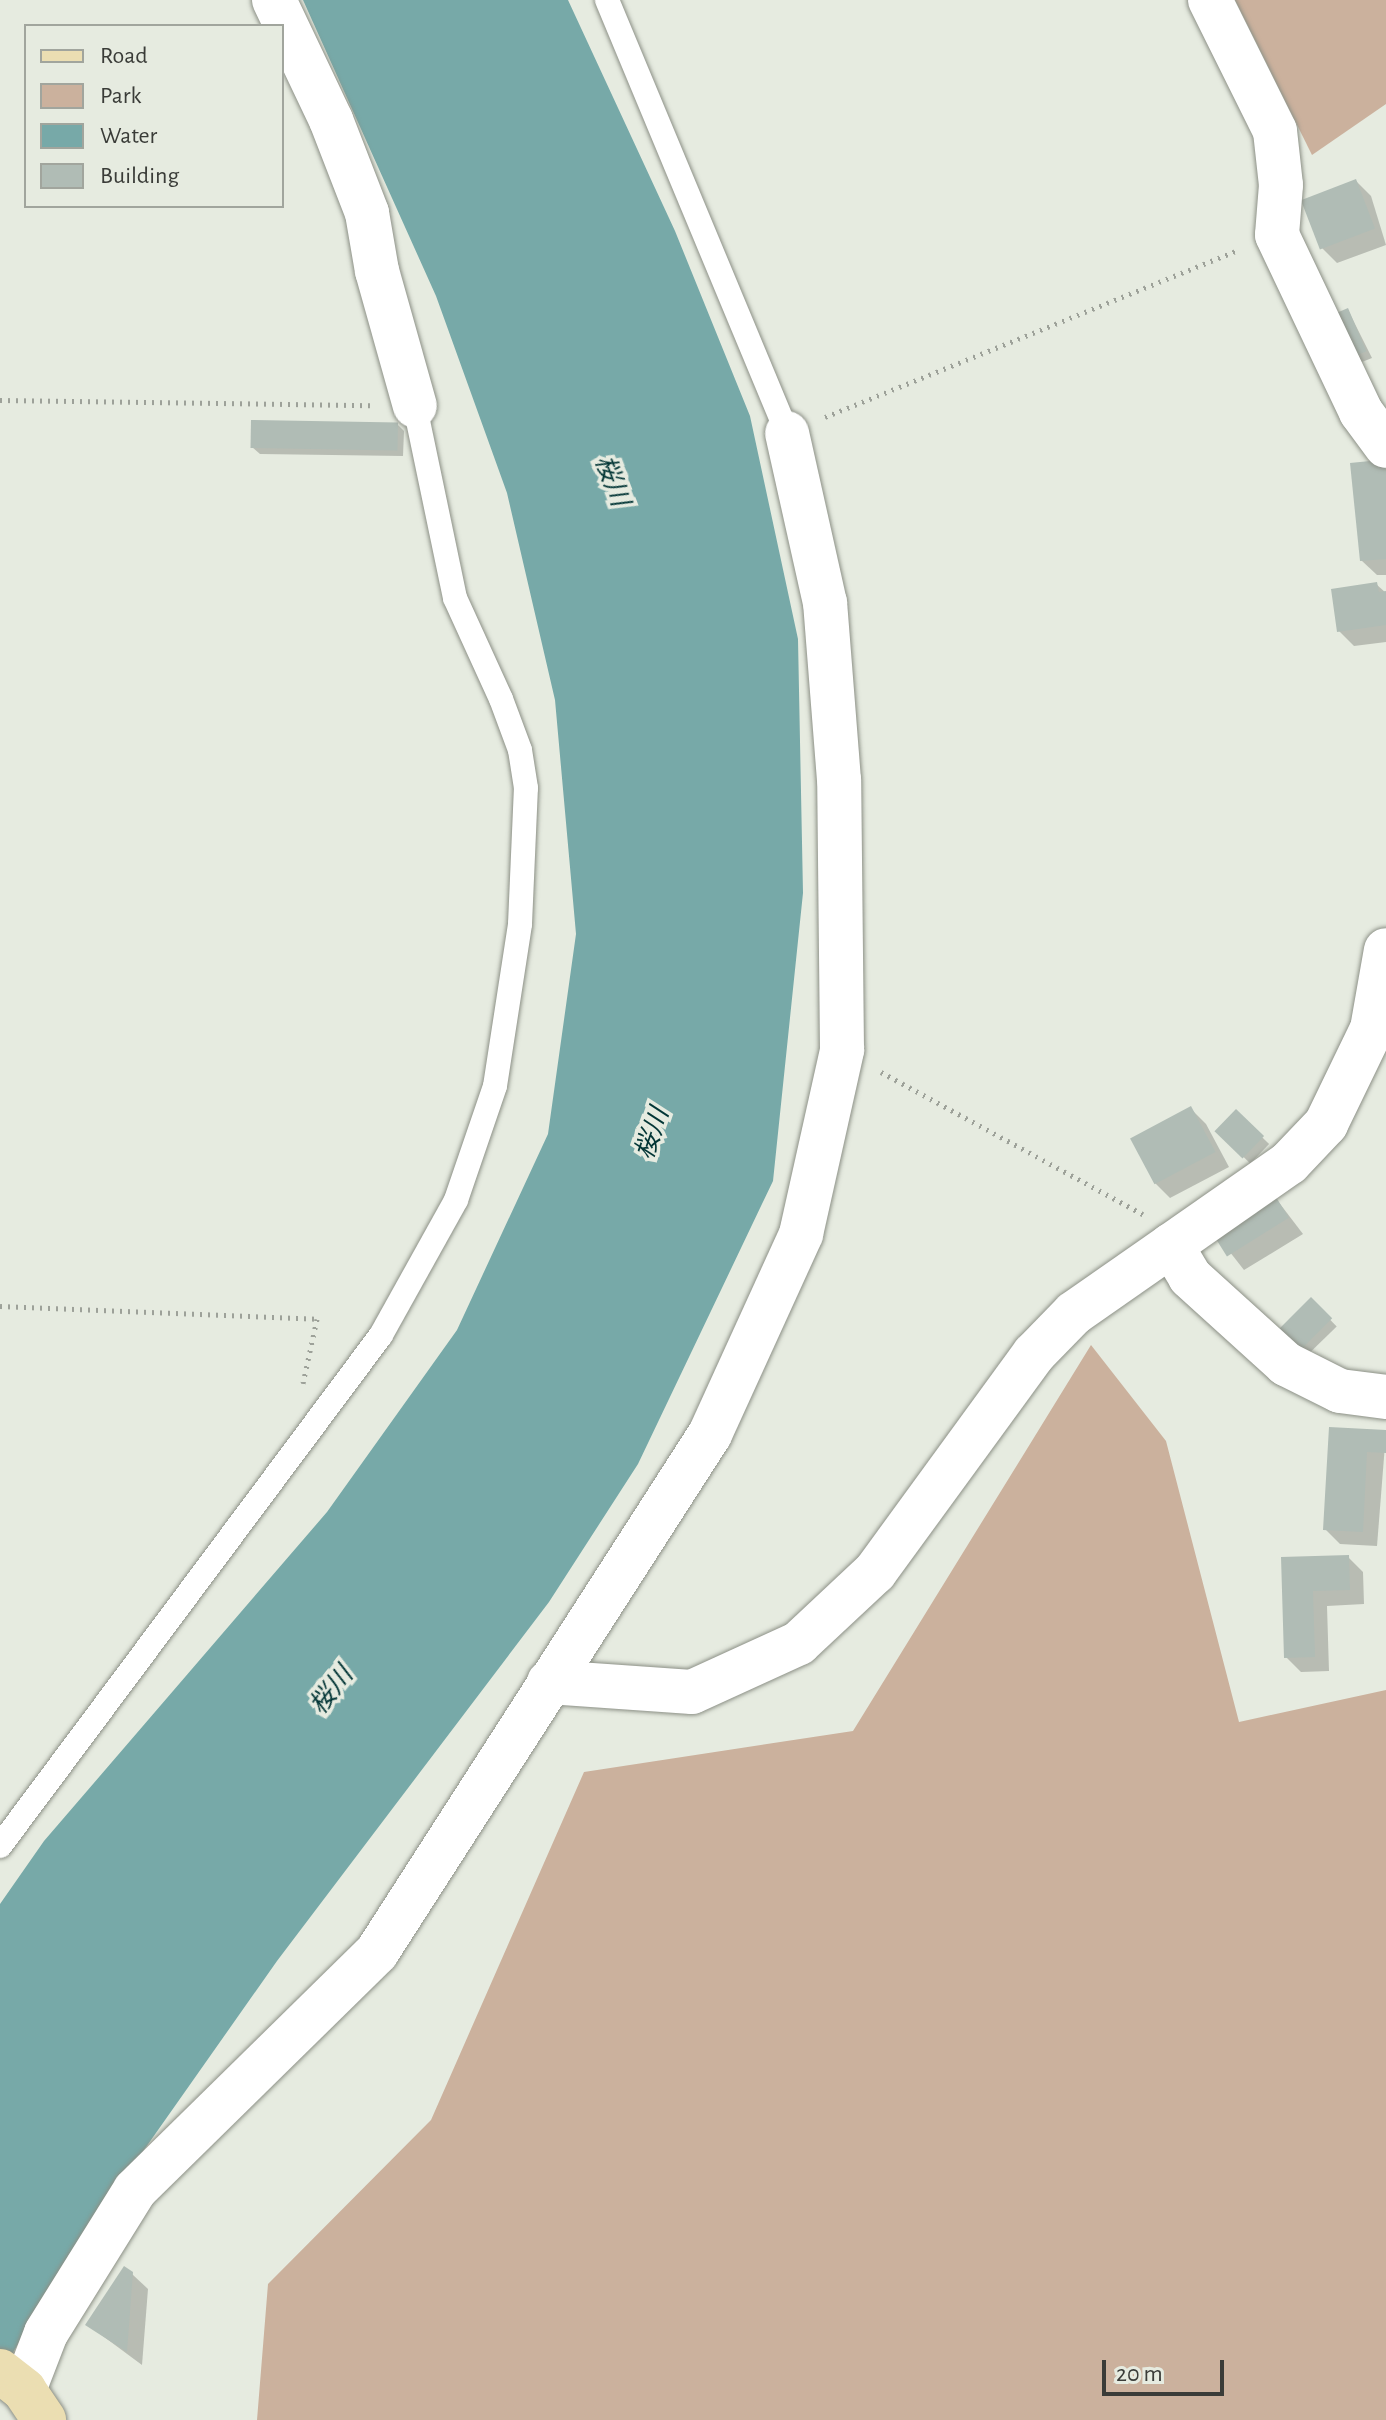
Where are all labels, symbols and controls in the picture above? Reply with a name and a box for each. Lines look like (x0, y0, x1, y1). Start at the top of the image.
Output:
legend (24, 24, 284, 208)
text: Road (100, 44, 148, 68)
text: Park (100, 84, 141, 108)
text: Water (100, 124, 157, 148)
text: Building (100, 164, 179, 188)
water label: 桜川 (587, 451, 635, 511)
water label: 桜川 (630, 1104, 676, 1164)
water label: 桜川 (304, 1661, 360, 1721)
scale bar (1106, 2344, 1228, 2394)
text: 20 m (1116, 2362, 1163, 2386)

